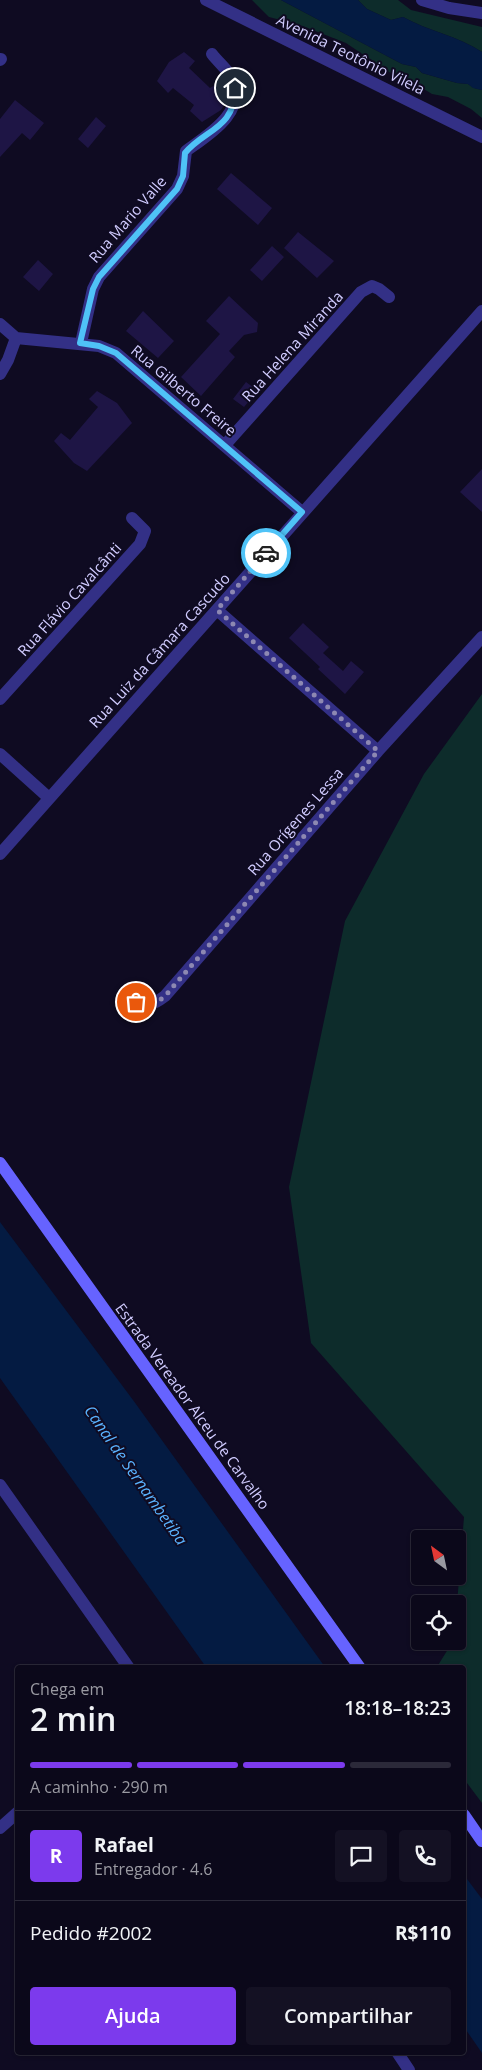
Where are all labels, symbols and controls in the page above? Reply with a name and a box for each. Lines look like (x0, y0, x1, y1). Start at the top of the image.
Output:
street label: Avenida Teotônio Vilela (273, 9, 429, 99)
pin (214, 67, 256, 109)
icon: home (221, 74, 249, 102)
street label: Rua Mario Valle (84, 171, 170, 267)
street label: Rua Helena Miranda (237, 286, 347, 406)
street label: Rua Gilberto Freire (127, 340, 241, 440)
courier (241, 528, 291, 578)
street label: Rua Flávio Cavalcânti (13, 538, 125, 660)
icon: car (252, 539, 280, 567)
street label: Rua Luiz da Câmara Cascudo (84, 568, 234, 732)
street label: Rua Orígenes Lessa (243, 763, 347, 879)
pin (115, 981, 157, 1023)
icon: bag (122, 988, 150, 1016)
street label: Estrada Vereador Alceu de Carvalho (111, 1299, 275, 1513)
water label: Canal de Sernambetiba (79, 1401, 193, 1549)
north arrow (411, 1530, 466, 1585)
map controls (411, 1530, 466, 1650)
button: locate (411, 1595, 466, 1650)
text: Chega em (30, 1678, 104, 1700)
text: 18:18–18:23 (344, 1695, 451, 1721)
text: 2 min (30, 1697, 116, 1740)
text: A caminho · 290 m (30, 1776, 168, 1798)
button: chat (335, 1830, 387, 1882)
button: phone (399, 1830, 451, 1882)
text: Rafael (94, 1832, 154, 1858)
text: R (50, 1843, 62, 1869)
text: Entregador · 4.6 (94, 1858, 212, 1880)
text: Pedido #2002 (30, 1920, 152, 1946)
text: R$110 (395, 1920, 451, 1946)
button: Ajuda (30, 1987, 236, 2045)
button: Compartilhar (246, 1987, 451, 2045)

